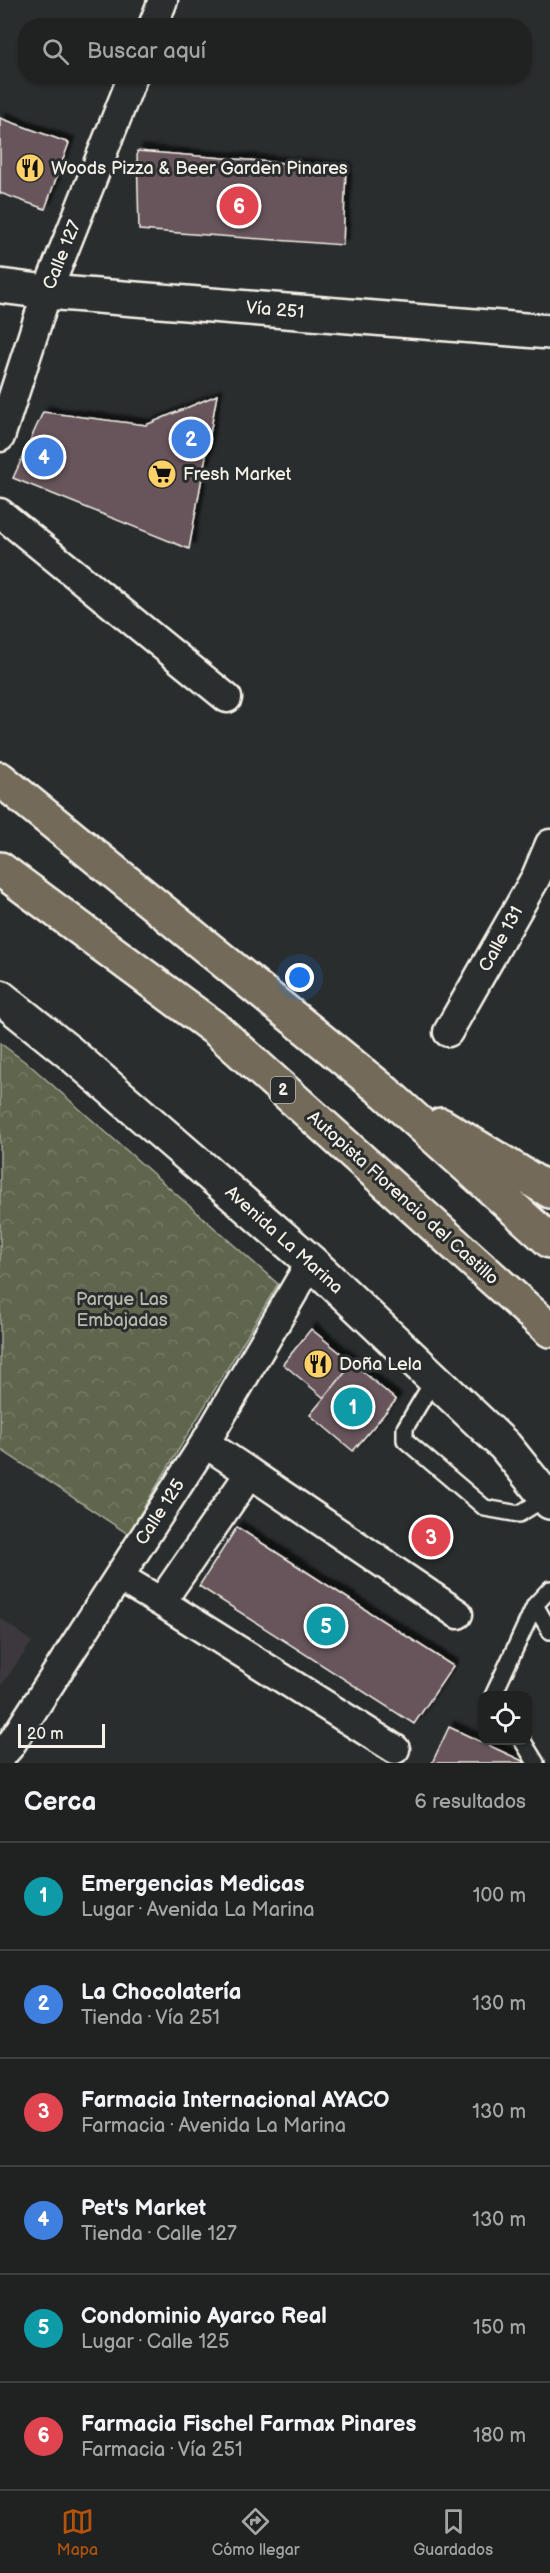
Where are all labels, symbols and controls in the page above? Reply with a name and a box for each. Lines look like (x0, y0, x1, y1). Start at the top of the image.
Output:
search box (18, 18, 532, 84)
icon: search (39, 35, 72, 68)
text: Buscar aquí (87, 38, 206, 65)
restaurant icon: Woods Pizza & Beer Garden Pinares (14, 152, 46, 184)
place label: Woods Pizza & Beer Garden Pinares (51, 158, 348, 179)
pin: 6 (220, 184, 258, 228)
street label: Calle 127 (39, 217, 85, 293)
street label: Vía 251 (245, 297, 305, 323)
pin: 2 (172, 416, 210, 462)
pin: 4 (24, 434, 63, 480)
supermarket icon: Fresh Market (146, 458, 178, 490)
place label: Fresh Market (183, 464, 292, 485)
street label: Calle 131 (474, 903, 528, 975)
your location (285, 963, 314, 992)
road number: 2 (271, 1077, 295, 1103)
street label: Autopista Florencio del Castillo (303, 1107, 503, 1289)
street label: Avenida La Marina (221, 1182, 347, 1298)
park label: Parque Las Embajadas (76, 1289, 168, 1331)
restaurant icon: Doña Lela (302, 1348, 334, 1380)
place label: Doña Lela (339, 1354, 422, 1375)
pin: 1 (334, 1384, 372, 1430)
street label: Calle 125 (131, 1475, 189, 1549)
pin: 3 (412, 1514, 450, 1560)
pin: 5 (306, 1604, 346, 1648)
map controls (478, 1691, 532, 1745)
button: locate (478, 1691, 532, 1745)
scale bar (18, 1721, 105, 1748)
text: 20 m (27, 1725, 63, 1744)
text: Cerca (24, 1787, 96, 1818)
text: 6 resultados (415, 1790, 526, 1814)
text: Emergencias Medicas (81, 1871, 305, 1898)
text: 1 (39, 1884, 48, 1908)
text: 100 m (473, 1884, 526, 1908)
text: Lugar · Avenida La Marina (81, 1898, 315, 1922)
text: La Chocolatería (81, 1979, 241, 2006)
text: 2 (38, 1992, 49, 2016)
text: 130 m (472, 1992, 526, 2016)
text: Tienda · Vía 251 (81, 2006, 220, 2030)
text: Farmacia Internacional AYACO (81, 2087, 389, 2114)
text: 3 (38, 2100, 49, 2124)
text: 130 m (472, 2100, 526, 2124)
text: Farmacia · Avenida La Marina (81, 2114, 346, 2138)
text: Pet's Market (81, 2195, 206, 2222)
text: 4 (38, 2208, 49, 2232)
text: 130 m (472, 2208, 526, 2232)
text: Tienda · Calle 127 (81, 2222, 237, 2246)
text: Condominio Ayarco Real (81, 2303, 327, 2330)
text: 5 (38, 2316, 49, 2340)
text: 150 m (473, 2316, 526, 2340)
text: Lugar · Calle 125 (81, 2330, 229, 2354)
text: Farmacia Fischel Farmax Pinares (81, 2411, 416, 2438)
text: 6 (37, 2424, 50, 2448)
text: 180 m (473, 2424, 526, 2448)
text: Farmacia · Vía 251 (81, 2438, 243, 2462)
tab: Mapa (57, 2505, 98, 2560)
tab: Cómo llegar (212, 2505, 300, 2560)
tab: Guardados (413, 2505, 493, 2560)

